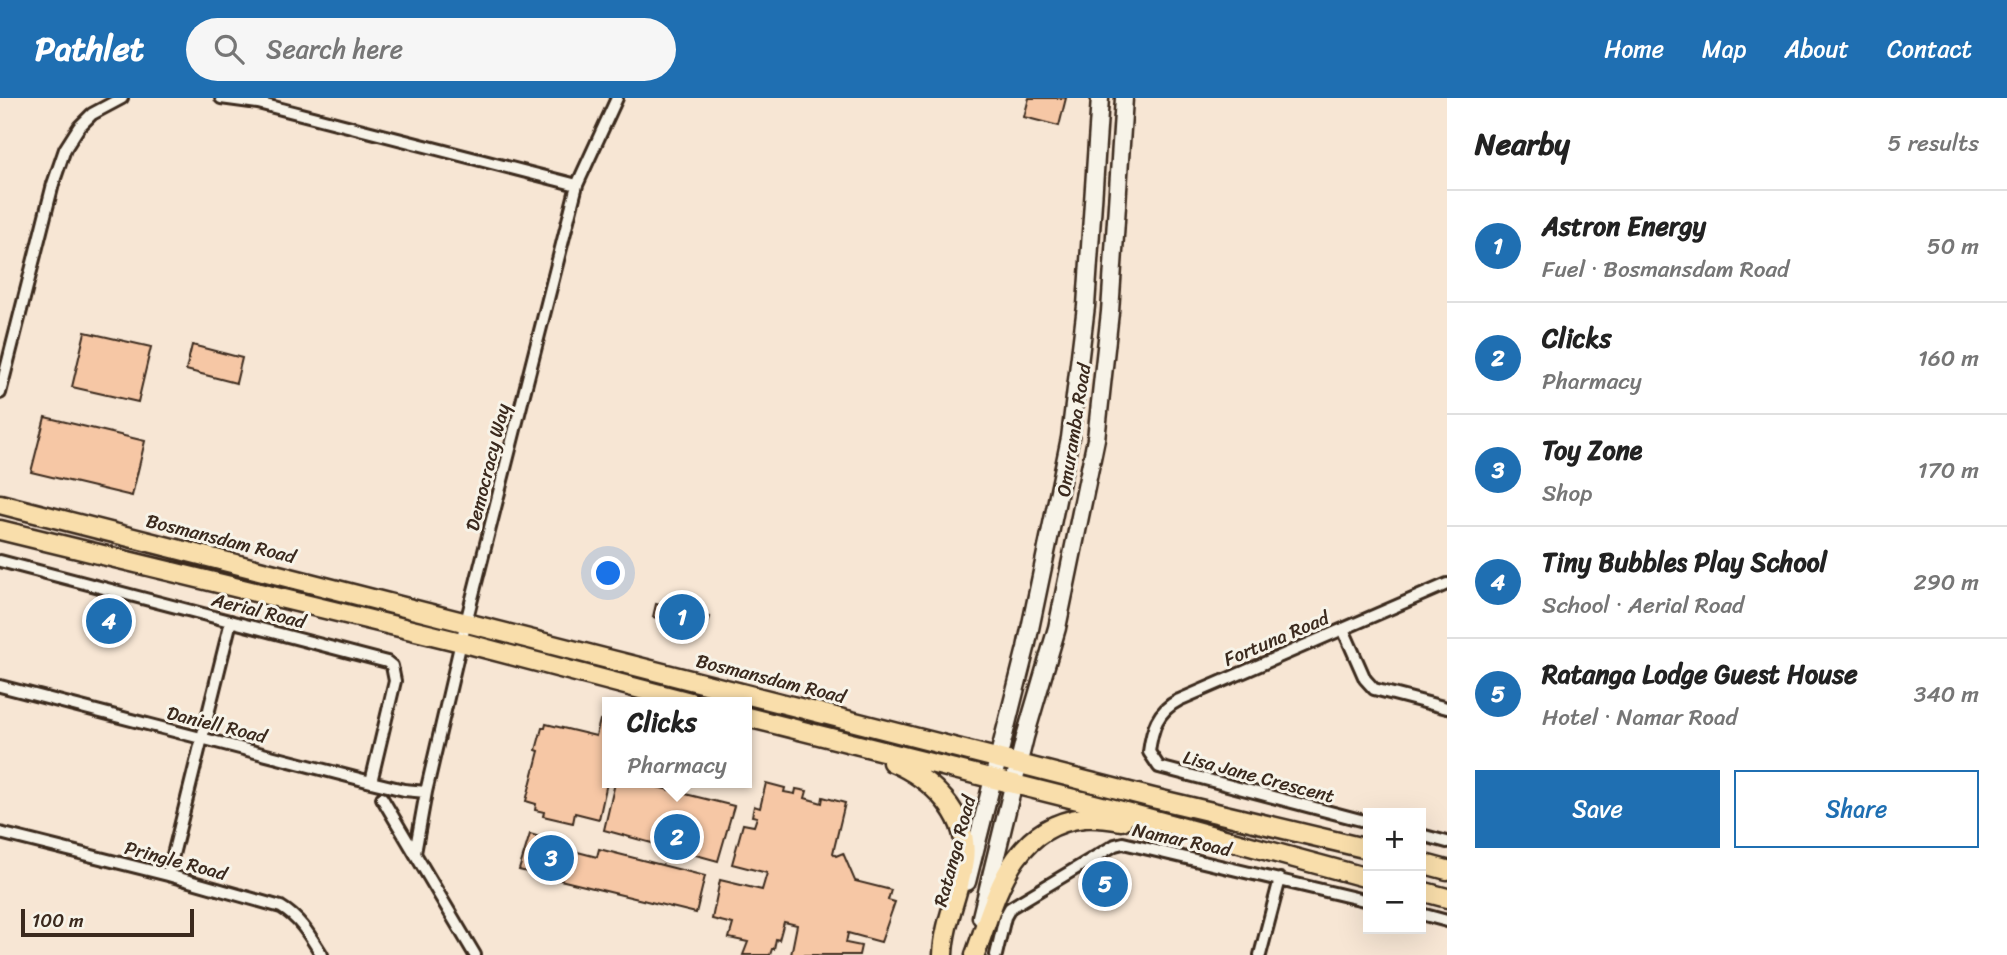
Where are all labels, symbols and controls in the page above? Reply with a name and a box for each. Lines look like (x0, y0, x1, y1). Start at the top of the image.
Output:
search box (186, 18, 676, 81)
text: Pathlet (35, 20, 144, 78)
text: Search here (266, 26, 403, 72)
text: Home (1604, 28, 1664, 70)
text: Map (1702, 28, 1746, 70)
text: About (1784, 28, 1849, 70)
text: Contact (1887, 28, 1972, 70)
icon: search (210, 30, 248, 68)
text: Nearby (1475, 117, 1570, 171)
text: 5 results (1888, 123, 1979, 164)
text: Astron Energy (1542, 203, 1706, 249)
text: 1 (1493, 226, 1503, 267)
text: 50 m (1927, 226, 1979, 267)
text: Fuel · Bosmansdam Road (1542, 249, 1789, 290)
text: Clicks (1542, 315, 1612, 361)
text: 2 (1491, 338, 1505, 379)
text: 160 m (1918, 338, 1979, 379)
street label: Omuramba Road (1047, 360, 1100, 499)
text: Pharmacy (1542, 361, 1642, 402)
street label: Democracy Way (456, 400, 519, 534)
text: Toy Zone (1542, 427, 1642, 473)
text: 3 (1492, 450, 1504, 491)
text: 170 m (1918, 450, 1979, 491)
text: Shop (1542, 473, 1592, 514)
street label: Bosmansdam Road (142, 504, 301, 574)
text: Tiny Bubbles Play School (1542, 539, 1827, 585)
your location (591, 556, 625, 590)
text: 4 (1491, 562, 1505, 603)
text: 290 m (1913, 562, 1979, 603)
street label: Aerial Road (207, 583, 311, 639)
text: School · Aerial Road (1542, 585, 1744, 626)
pin: 1 (659, 591, 705, 643)
pin: 4 (86, 595, 132, 647)
street label: Fortuna Road (1218, 601, 1336, 675)
street label: Bosmansdam Road (692, 644, 851, 714)
text: Ratanga Lodge Guest House (1542, 651, 1858, 697)
text: 5 (1491, 674, 1505, 715)
text: 340 m (1914, 674, 1979, 715)
street label: Daniell Road (163, 696, 272, 753)
popup (602, 697, 752, 788)
text: Hotel · Namar Road (1542, 697, 1738, 738)
text: Clicks (627, 699, 697, 745)
street label: Lisa Jane Crescent (1179, 740, 1338, 813)
text: Pharmacy (627, 745, 727, 786)
button: Save (1475, 770, 1720, 848)
button: Share (1734, 770, 1979, 848)
street label: Ratanga Road (924, 790, 986, 910)
map controls (1363, 808, 1426, 934)
button: + (1363, 808, 1426, 871)
pin: 2 (654, 811, 700, 863)
street label: Namar Road (1130, 813, 1236, 866)
street label: Pringle Road (121, 831, 232, 890)
pin: 3 (528, 832, 574, 884)
pin: 5 (1082, 858, 1128, 910)
button: − (1363, 871, 1426, 934)
text: 100 m (32, 904, 84, 937)
scale bar (21, 906, 194, 938)

